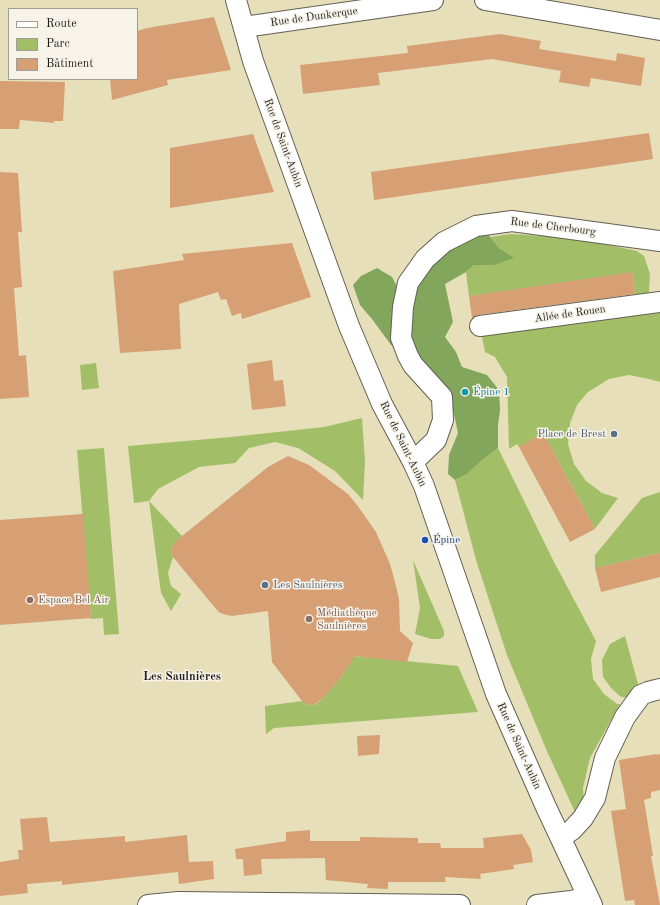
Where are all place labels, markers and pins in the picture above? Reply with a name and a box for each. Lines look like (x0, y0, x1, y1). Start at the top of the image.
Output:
place label: Épine 1 (473, 385, 510, 399)
marker: Épine 1 (460, 387, 470, 397)
place label: Place de Brest (538, 427, 606, 441)
marker: Place de Brest (609, 429, 619, 439)
place label: Épine (433, 533, 460, 547)
marker: Épine (420, 535, 430, 545)
place label: Les Saulnières (273, 578, 343, 592)
marker: Les Saulnières (260, 580, 270, 590)
place label: Espace Bel Air (38, 593, 109, 607)
marker: Espace Bel Air (25, 595, 35, 605)
place label: Médiathèque Saulnières (317, 606, 377, 632)
marker: Médiathèque Saulnières (304, 614, 314, 624)

